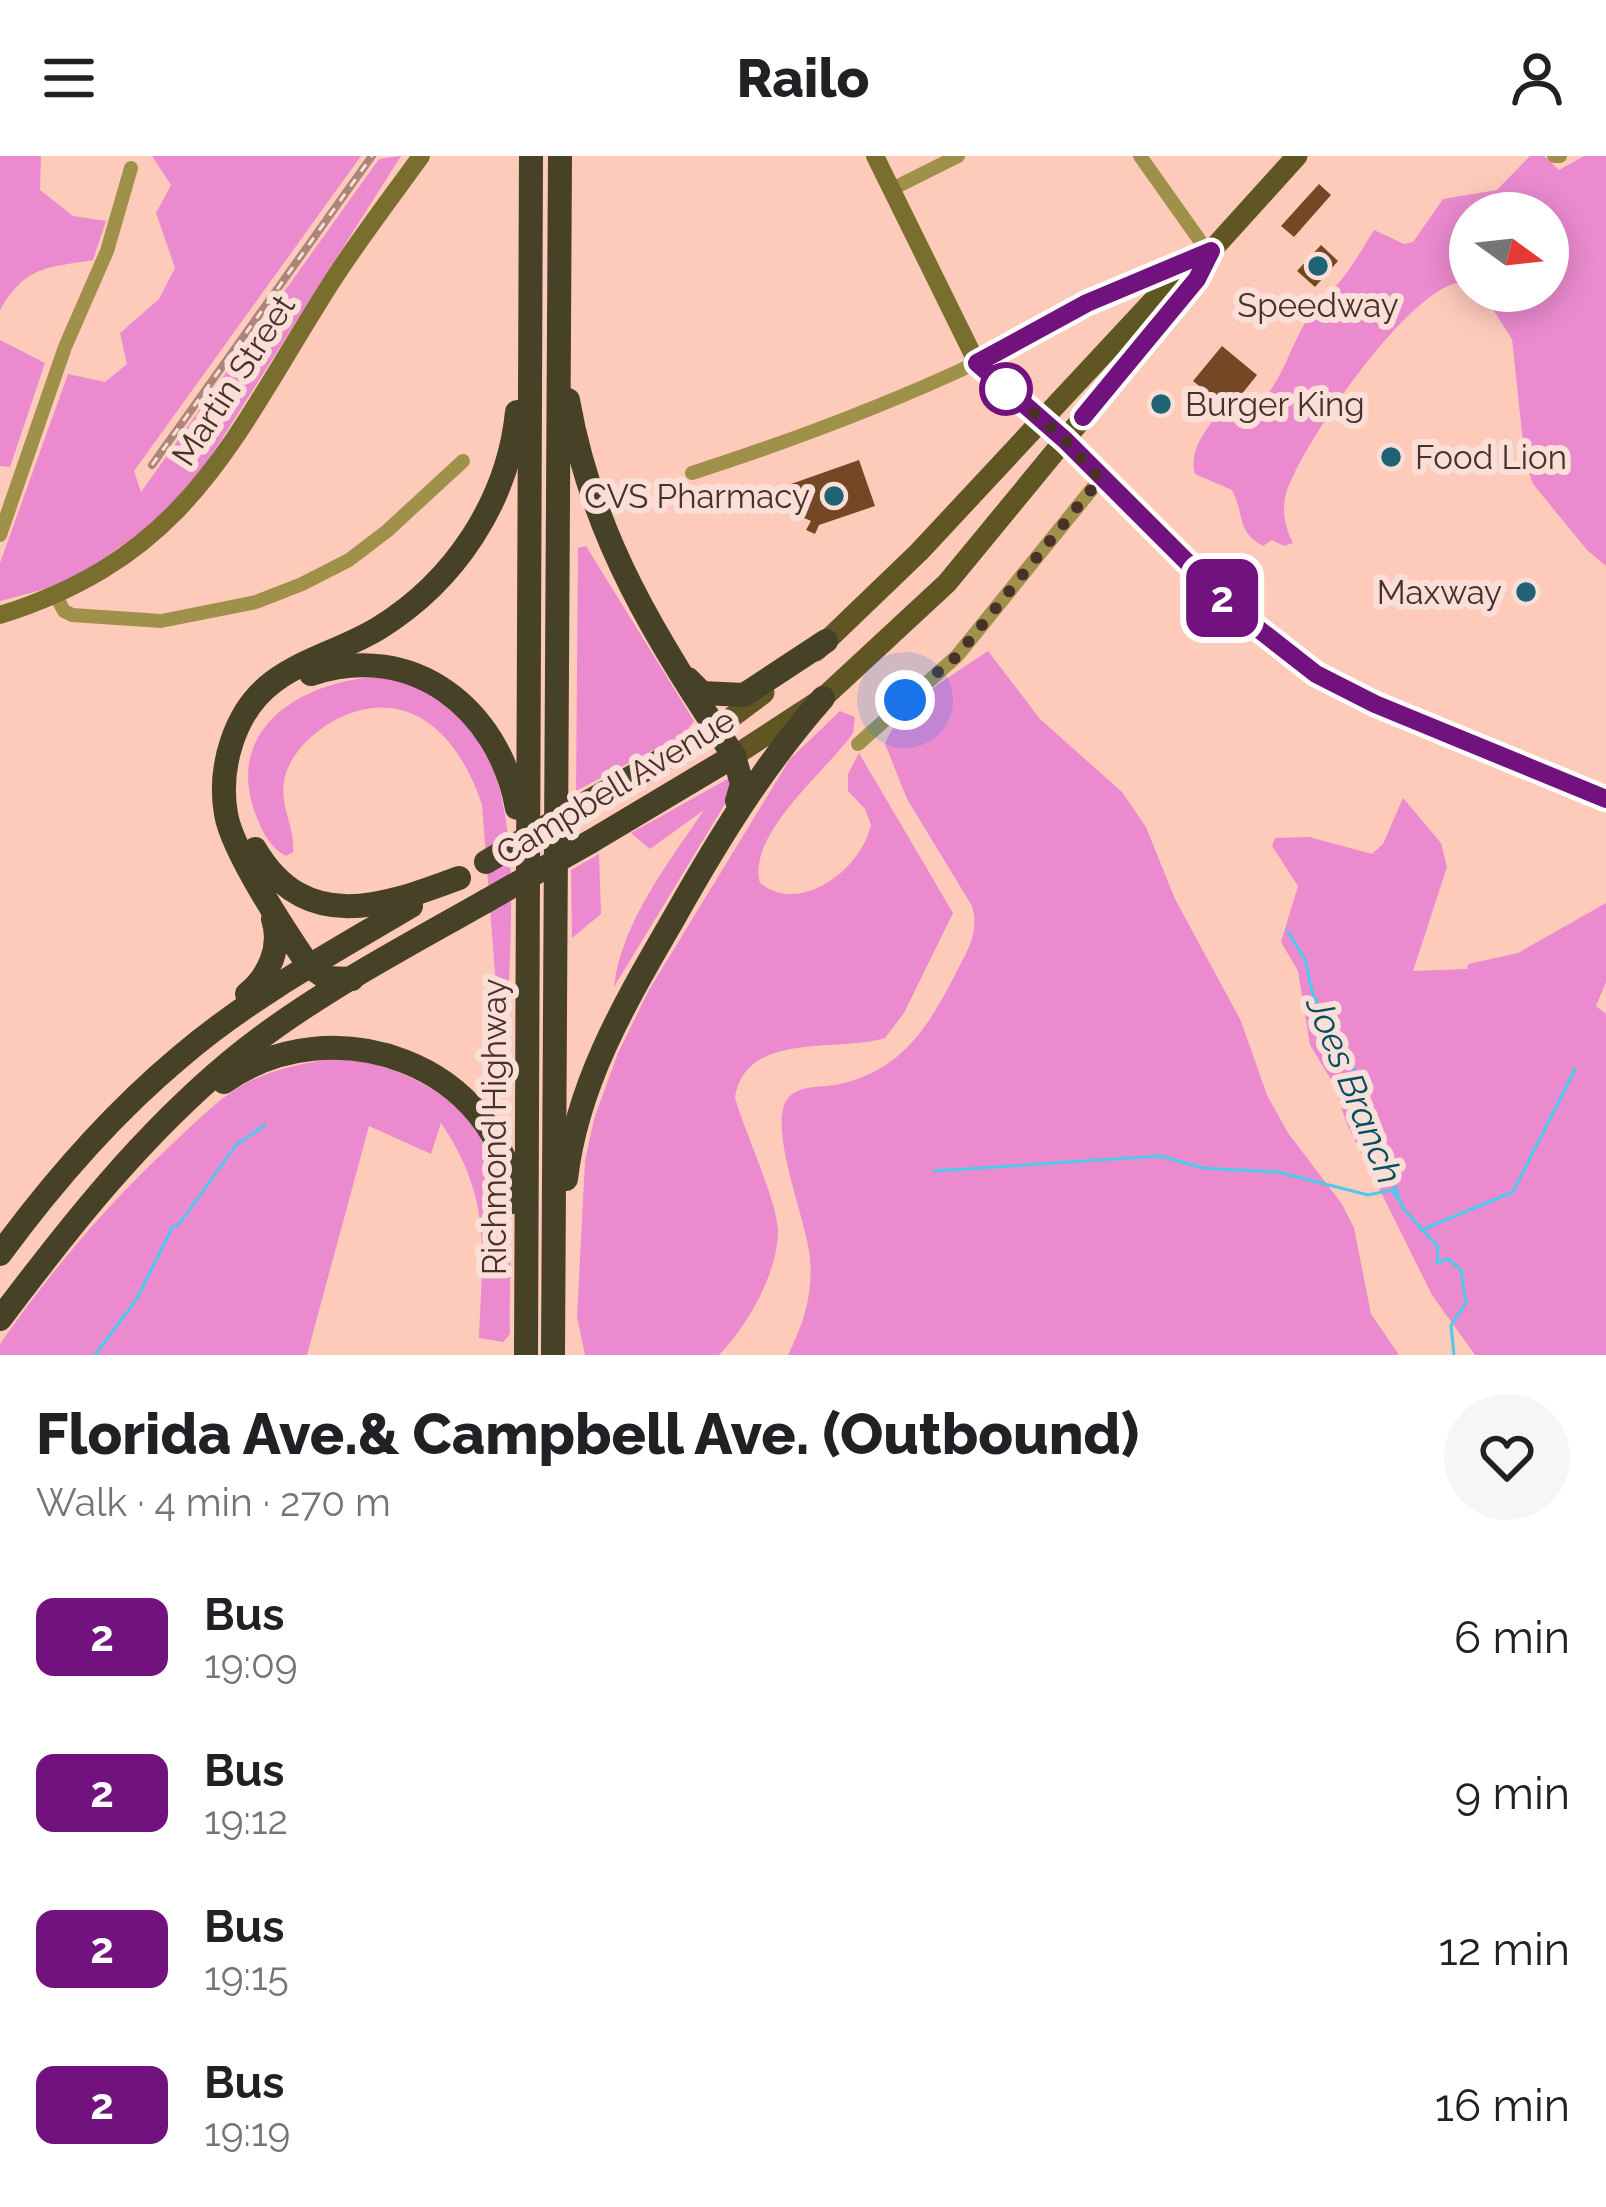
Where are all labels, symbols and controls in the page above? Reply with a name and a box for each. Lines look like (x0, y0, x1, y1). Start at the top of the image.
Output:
icon: menu (36, 45, 102, 111)
icon: person (1504, 45, 1570, 111)
text: Railo (737, 46, 869, 110)
north arrow (1449, 192, 1569, 312)
map controls (1449, 192, 1569, 312)
marker: Speedway (1305, 253, 1331, 279)
place label: Speedway (1237, 286, 1399, 325)
street label: Martin Street (164, 288, 303, 473)
unlabelled marker (981, 364, 1031, 414)
place label: Burger King (1185, 385, 1365, 424)
marker: Burger King (1148, 391, 1174, 417)
place label: Food Lion (1415, 438, 1567, 477)
marker: Food Lion (1378, 444, 1404, 470)
place label: CVS Pharmacy (584, 477, 810, 516)
marker: CVS Pharmacy (821, 483, 847, 509)
line badge: 2 (1183, 559, 1261, 637)
text: 2 (1210, 573, 1234, 622)
place label: Maxway (1377, 573, 1502, 612)
marker: Maxway (1513, 579, 1539, 605)
your location (875, 670, 935, 730)
street label: Campbell Avenue (489, 700, 742, 873)
street label: Richmond Highway (475, 979, 514, 1275)
water label: Joes Branch (1298, 989, 1412, 1190)
button: heart (1444, 1394, 1570, 1520)
text: Florida Ave.& Campbell Ave. (Outbound) (36, 1400, 1139, 1467)
text: Walk · 4 min · 270 m (36, 1479, 391, 1525)
text: Bus (204, 1588, 285, 1641)
text: 6 min (1454, 1611, 1570, 1664)
text: 2 (90, 1612, 114, 1661)
text: 19:09 (204, 1641, 298, 1687)
text: Bus (204, 1744, 285, 1797)
text: 9 min (1455, 1767, 1570, 1820)
text: 2 (90, 1768, 114, 1817)
text: 19:12 (204, 1797, 288, 1843)
text: Bus (204, 1900, 285, 1953)
text: 12 min (1438, 1923, 1570, 1976)
text: 2 (90, 1924, 114, 1973)
text: 19:15 (204, 1953, 289, 1999)
text: Bus (204, 2056, 285, 2109)
text: 16 min (1435, 2079, 1570, 2132)
text: 2 (90, 2080, 114, 2129)
text: 19:19 (204, 2109, 290, 2155)

